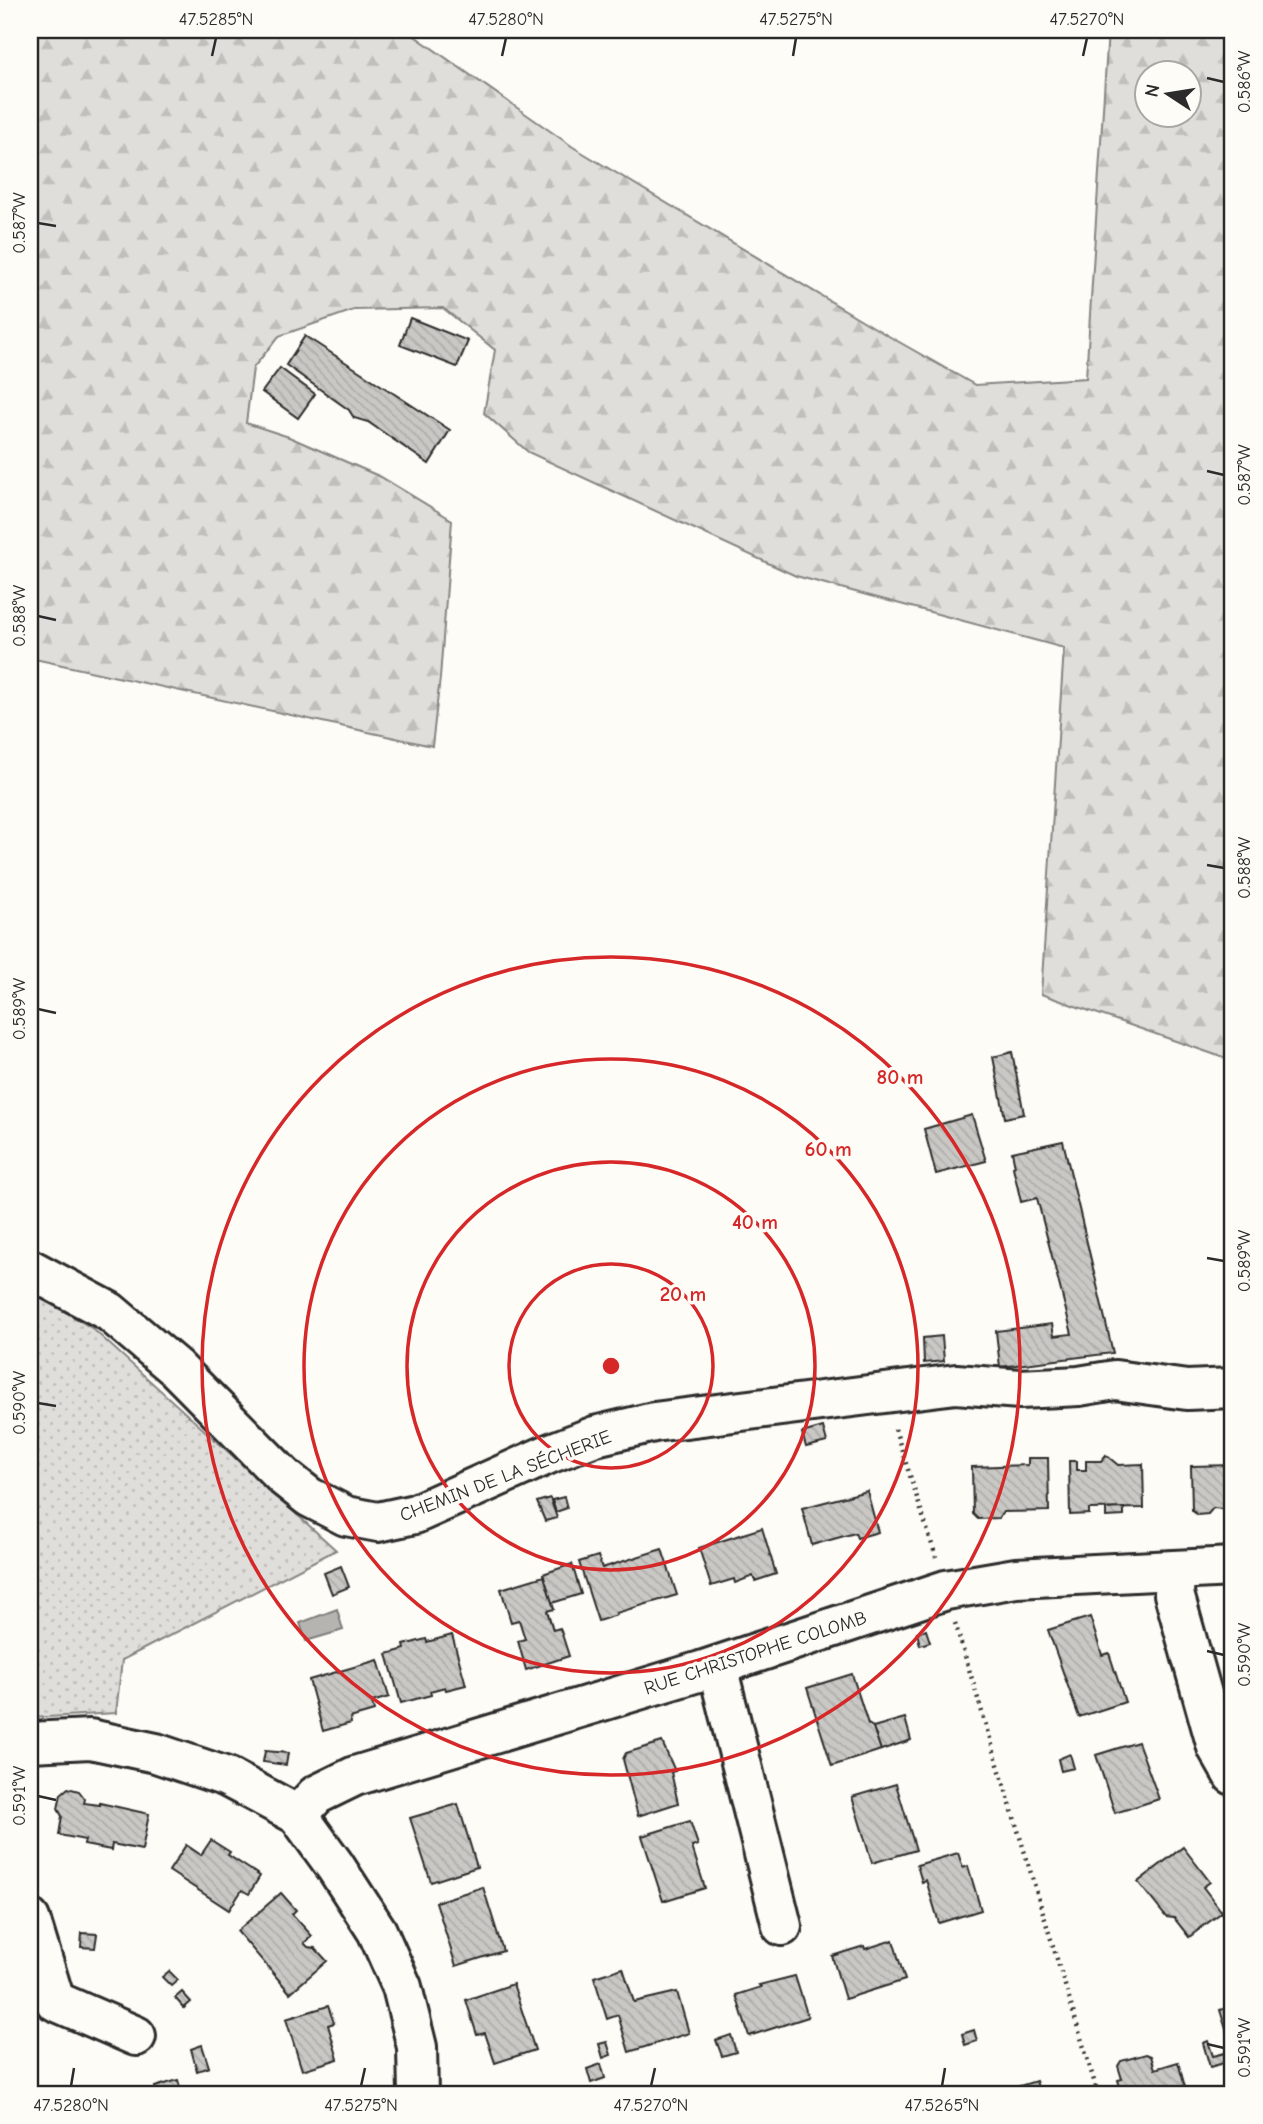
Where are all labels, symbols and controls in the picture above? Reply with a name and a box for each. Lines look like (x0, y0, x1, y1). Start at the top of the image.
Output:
text: 47.5285°N (179, 9, 253, 30)
text: 47.5280°N (468, 9, 544, 30)
text: 47.5275°N (759, 9, 833, 30)
text: 47.5270°N (1050, 9, 1124, 30)
text: 0.586°W (1234, 50, 1255, 113)
north arrow (1134, 60, 1204, 130)
text: N (1140, 82, 1164, 99)
text: 0.587°W (9, 192, 30, 254)
text: 0.587°W (1234, 444, 1255, 506)
text: 0.588°W (9, 585, 30, 647)
text: 0.588°W (1234, 837, 1255, 899)
text: 0.589°W (9, 977, 30, 1040)
text: 80 m (877, 1065, 923, 1089)
text: 60 m (804, 1137, 852, 1161)
text: 40 m (732, 1210, 778, 1234)
text: 0.589°W (1234, 1229, 1255, 1292)
text: 20 m (660, 1282, 706, 1306)
centre of rings (599, 1354, 623, 1378)
text: 0.590°W (9, 1371, 30, 1435)
street label: CHEMIN DE LA SÉCHERIE (397, 1425, 614, 1526)
street label: RUE CHRISTOPHE COLOMB (641, 1607, 869, 1699)
text: 0.590°W (1234, 1623, 1255, 1687)
text: 0.591°W (9, 1766, 30, 1826)
text: 0.591°W (1234, 2018, 1255, 2078)
text: 47.5280°N (33, 2095, 109, 2116)
text: 47.5275°N (324, 2095, 398, 2116)
text: 47.5270°N (614, 2095, 688, 2116)
text: 47.5265°N (905, 2095, 979, 2116)

